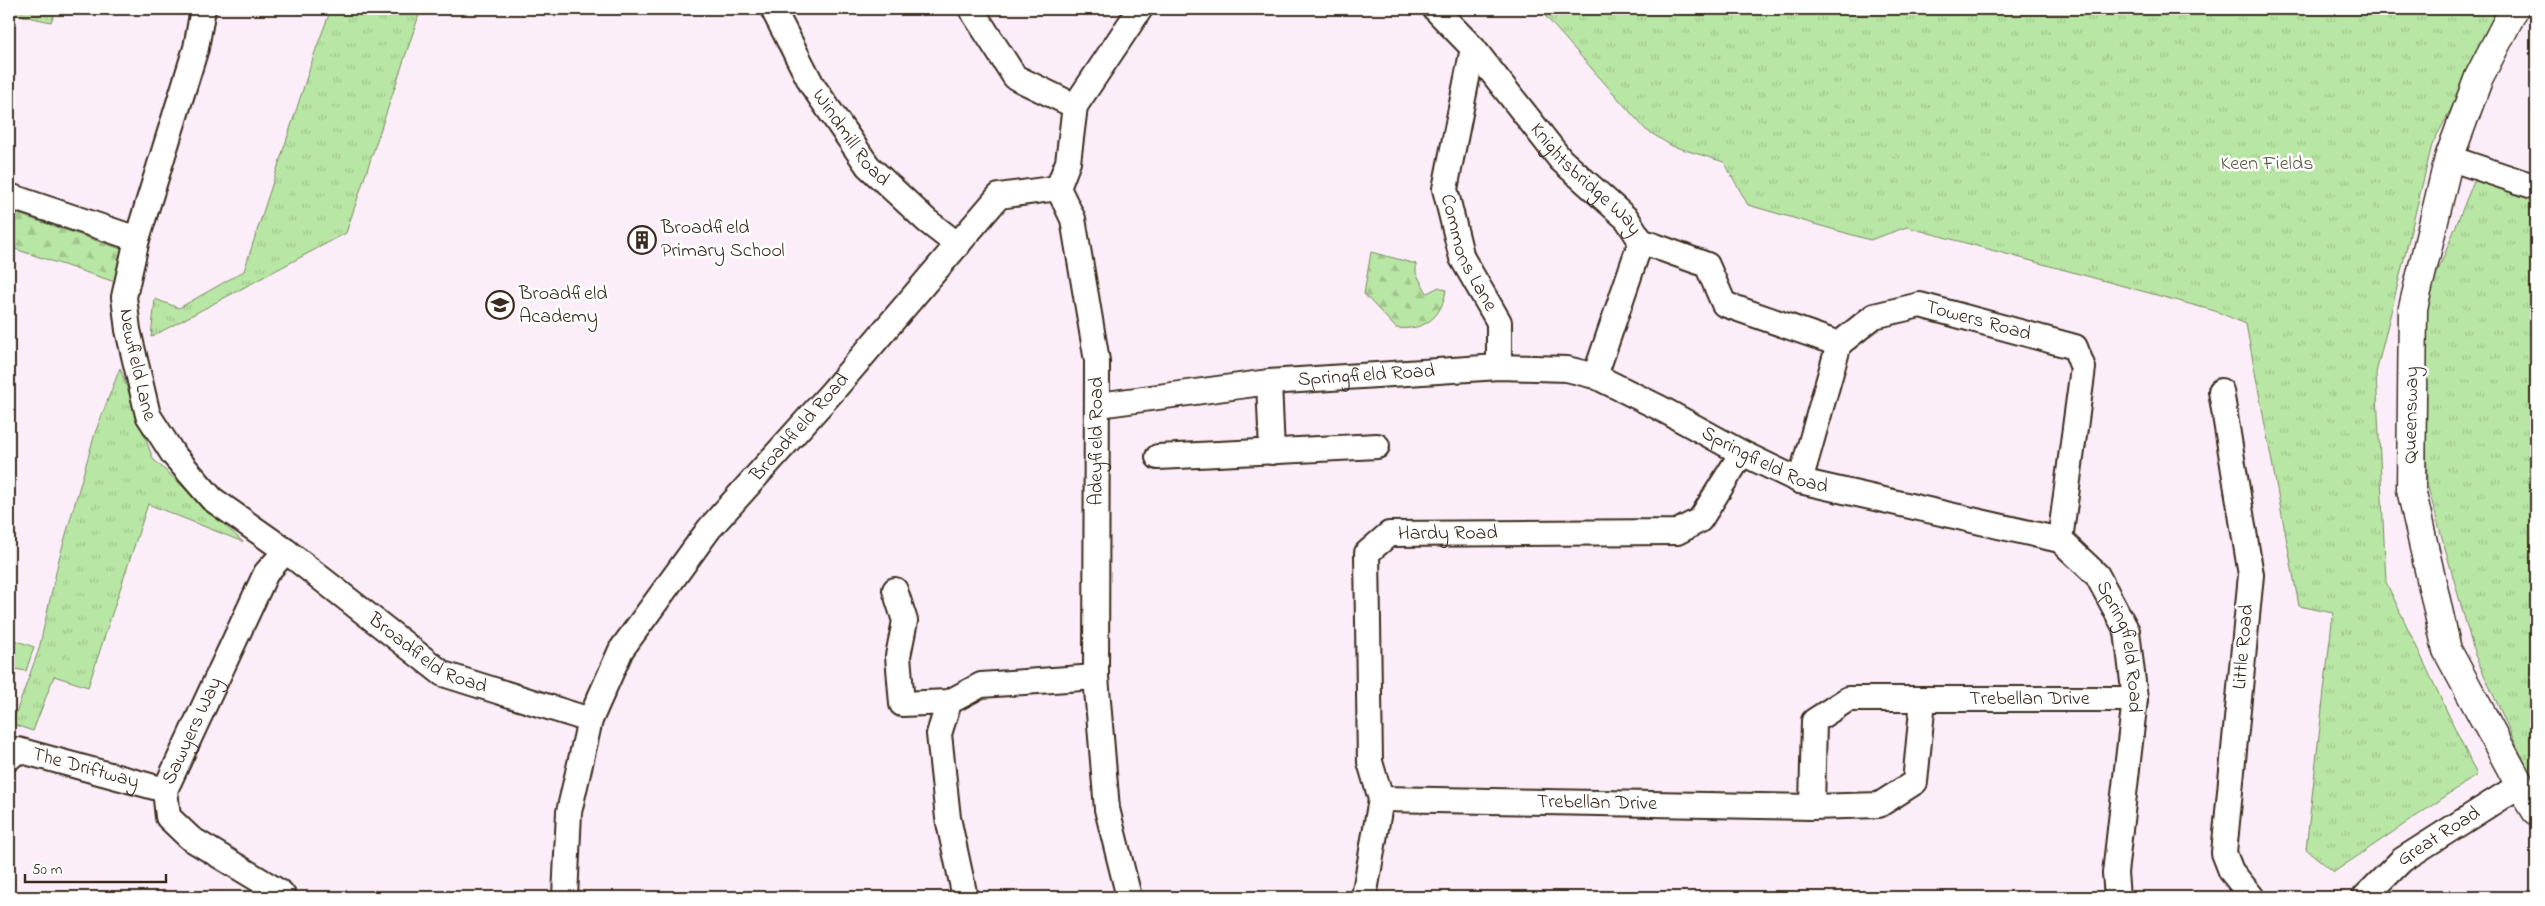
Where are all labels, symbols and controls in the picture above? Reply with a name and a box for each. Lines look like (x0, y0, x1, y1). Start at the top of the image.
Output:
street label: Windmill Road (804, 83, 896, 194)
street label: Knightsbridge Way (1523, 117, 1649, 242)
park label: Keen Fields (2221, 150, 2313, 179)
street label: Commons Lane (1432, 191, 1504, 317)
place label: Broadfield Primary School (660, 214, 785, 266)
building icon: Broadfield Primary School (627, 225, 657, 255)
place label: Broadfield Academy (518, 280, 608, 332)
school or university icon: Broadfield Academy (485, 290, 515, 320)
street label: Towers Road (1922, 293, 2034, 349)
street label: Newfield Lane (111, 307, 163, 428)
street label: Springfield Road (1297, 357, 1436, 395)
street label: Queensway (2397, 366, 2427, 464)
street label: Broadfield Road (743, 367, 857, 489)
street label: Adeyfield Road (1082, 377, 1111, 506)
street label: Springfield Road (1696, 419, 1831, 501)
street label: Hardy Road (1398, 519, 1498, 548)
street label: Springfield Road (2088, 576, 2150, 714)
street label: Little Road (2226, 603, 2262, 691)
street label: Broadfield Road (361, 605, 491, 701)
street label: Sawyers Way (155, 672, 230, 790)
street label: Trebellan Drive (1969, 685, 2090, 714)
street label: The Driftway (29, 740, 142, 797)
street label: Trebellan Drive (1537, 787, 1657, 819)
street label: Great Road (2392, 799, 2486, 874)
scale bar (25, 851, 166, 883)
text: 50 m (32, 859, 63, 881)

